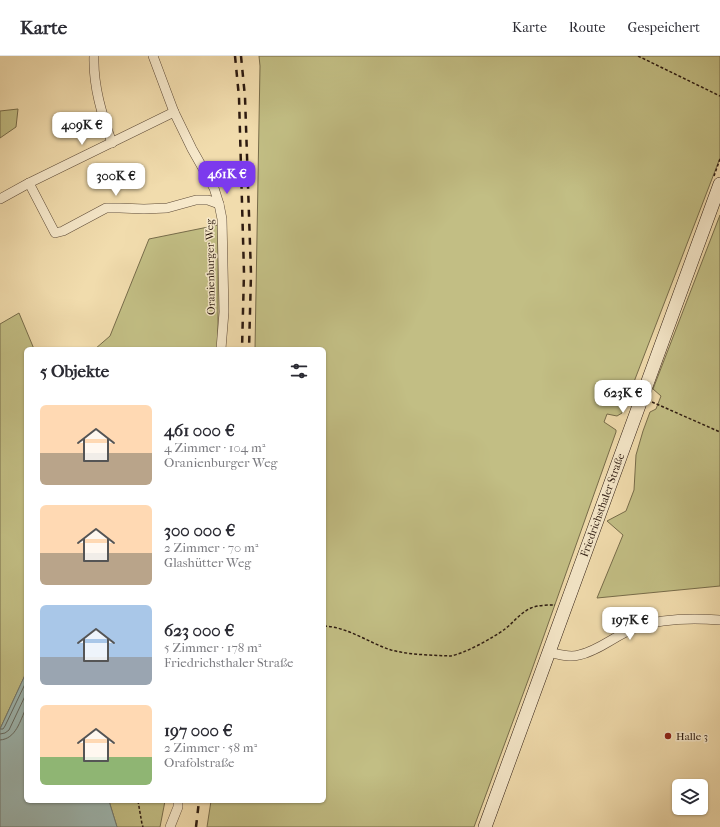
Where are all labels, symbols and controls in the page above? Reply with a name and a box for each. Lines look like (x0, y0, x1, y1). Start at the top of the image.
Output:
text: Karte (20, 17, 67, 39)
text: Karte (512, 19, 547, 36)
text: Route (569, 19, 606, 36)
text: Gespeichert (628, 19, 700, 36)
pin: 409K € (49, 112, 115, 146)
text: 409K € (61, 117, 103, 132)
pin: 461K € (194, 161, 260, 195)
pin: 300K € (83, 163, 149, 197)
text: 461K € (207, 166, 247, 181)
text: 300K € (96, 168, 136, 183)
street label: Oranienburger Weg (203, 219, 218, 315)
icon: filters (288, 360, 310, 382)
text: 5 Objekte (40, 361, 109, 381)
pin: 623K € (590, 380, 656, 414)
text: 623K € (603, 385, 643, 400)
text: 461 000 € (164, 420, 235, 440)
icon: home (72, 421, 120, 469)
text: 4 Zimmer · 104 m² (164, 440, 265, 455)
street label: Friedrichsthaler Straße (578, 451, 628, 559)
text: Oranienburger Weg (164, 455, 278, 470)
text: 300 000 € (164, 520, 235, 540)
icon: home (72, 521, 120, 569)
text: 2 Zimmer · 70 m² (164, 540, 259, 555)
text: Glashütter Weg (164, 555, 251, 570)
pin: 197K € (597, 607, 663, 641)
text: 197K € (611, 612, 649, 627)
text: 623 000 € (164, 620, 234, 640)
icon: home (72, 621, 120, 669)
text: 5 Zimmer · 178 m² (164, 640, 261, 655)
text: Friedrichsthaler Straße (164, 655, 293, 670)
text: 197 000 € (164, 720, 233, 740)
icon: home (72, 721, 120, 769)
place label: Halle 3 (676, 730, 708, 743)
marker: Halle 3 (663, 731, 673, 741)
text: 2 Zimmer · 58 m² (164, 740, 257, 755)
text: Orafolstraße (164, 755, 235, 770)
map controls (672, 779, 708, 815)
button: layers (672, 779, 708, 815)

